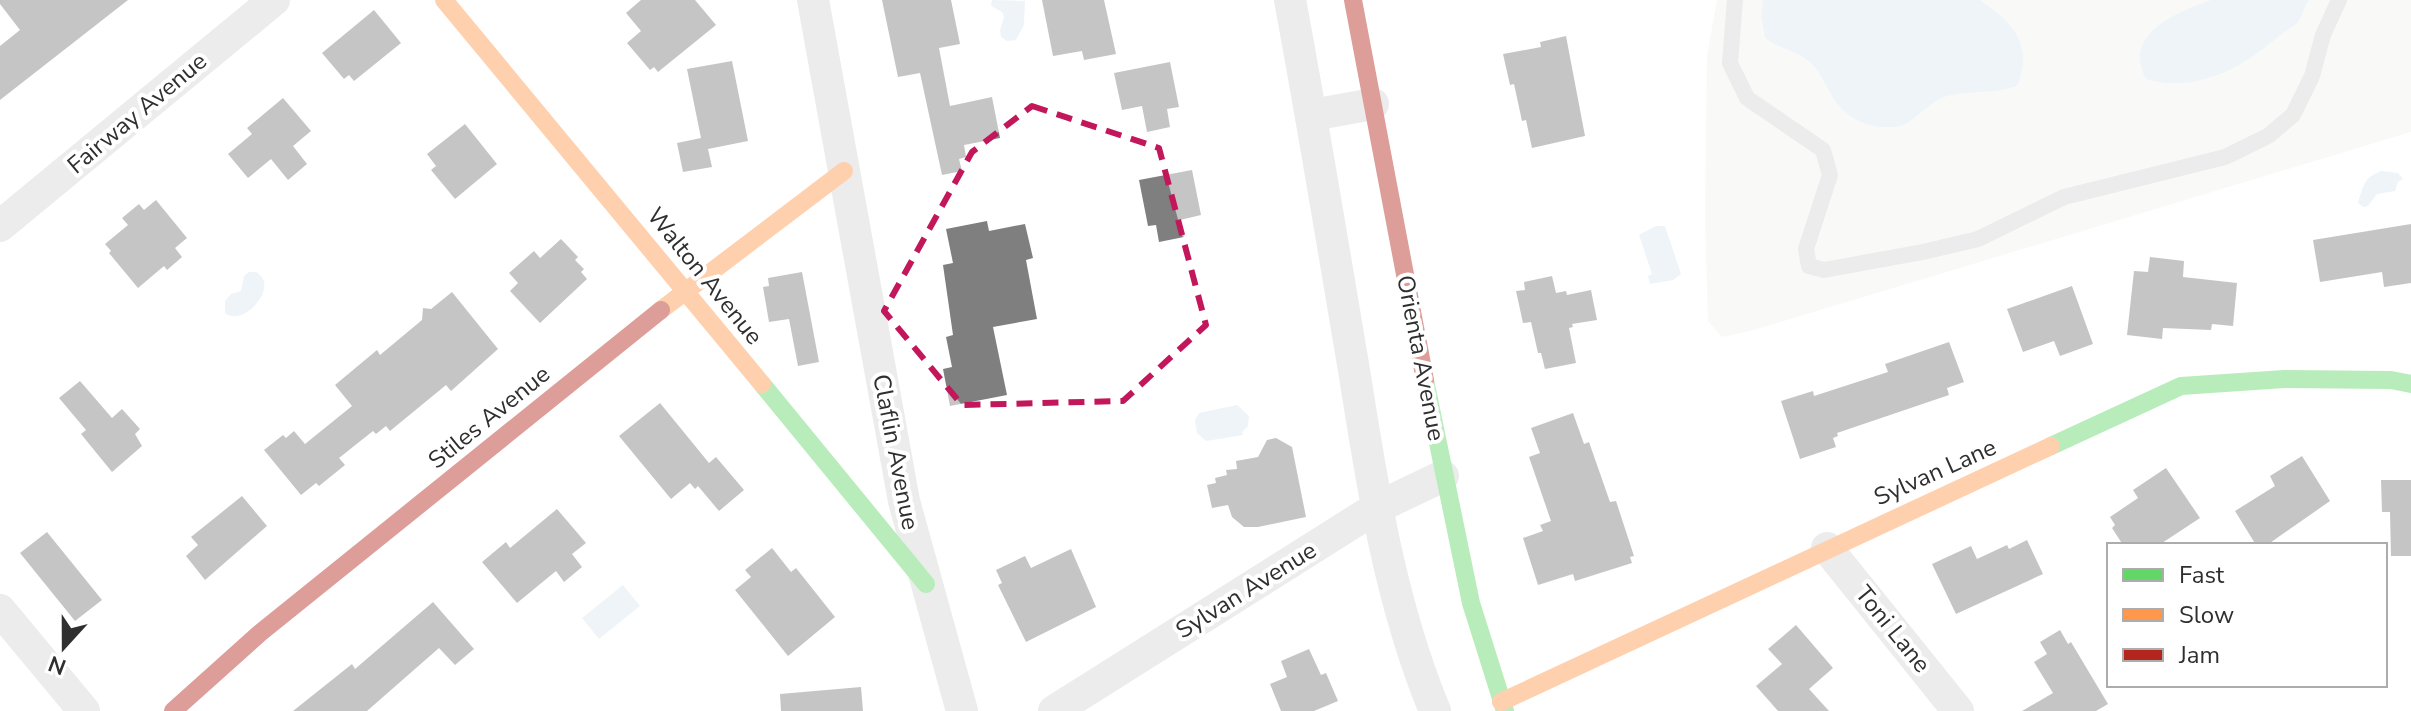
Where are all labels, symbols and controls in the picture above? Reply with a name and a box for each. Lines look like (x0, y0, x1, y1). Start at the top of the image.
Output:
street label: Fairway Avenue (60, 45, 214, 181)
street label: Walton Avenue (640, 201, 770, 351)
street label: Orienta Avenue (1389, 273, 1453, 443)
street label: Stiles Avenue (421, 358, 557, 476)
street label: Claflin Avenue (865, 371, 927, 533)
street label: Sylvan Lane (1869, 431, 2001, 513)
street label: Sylvan Avenue (1170, 534, 1322, 646)
legend (2107, 543, 2387, 687)
text: Fast (2179, 559, 2225, 591)
street label: Toni Lane (1848, 579, 1938, 679)
text: Slow (2179, 599, 2234, 631)
north arrow (24, 607, 104, 687)
text: Jam (2178, 639, 2220, 671)
text: N (44, 648, 70, 682)

